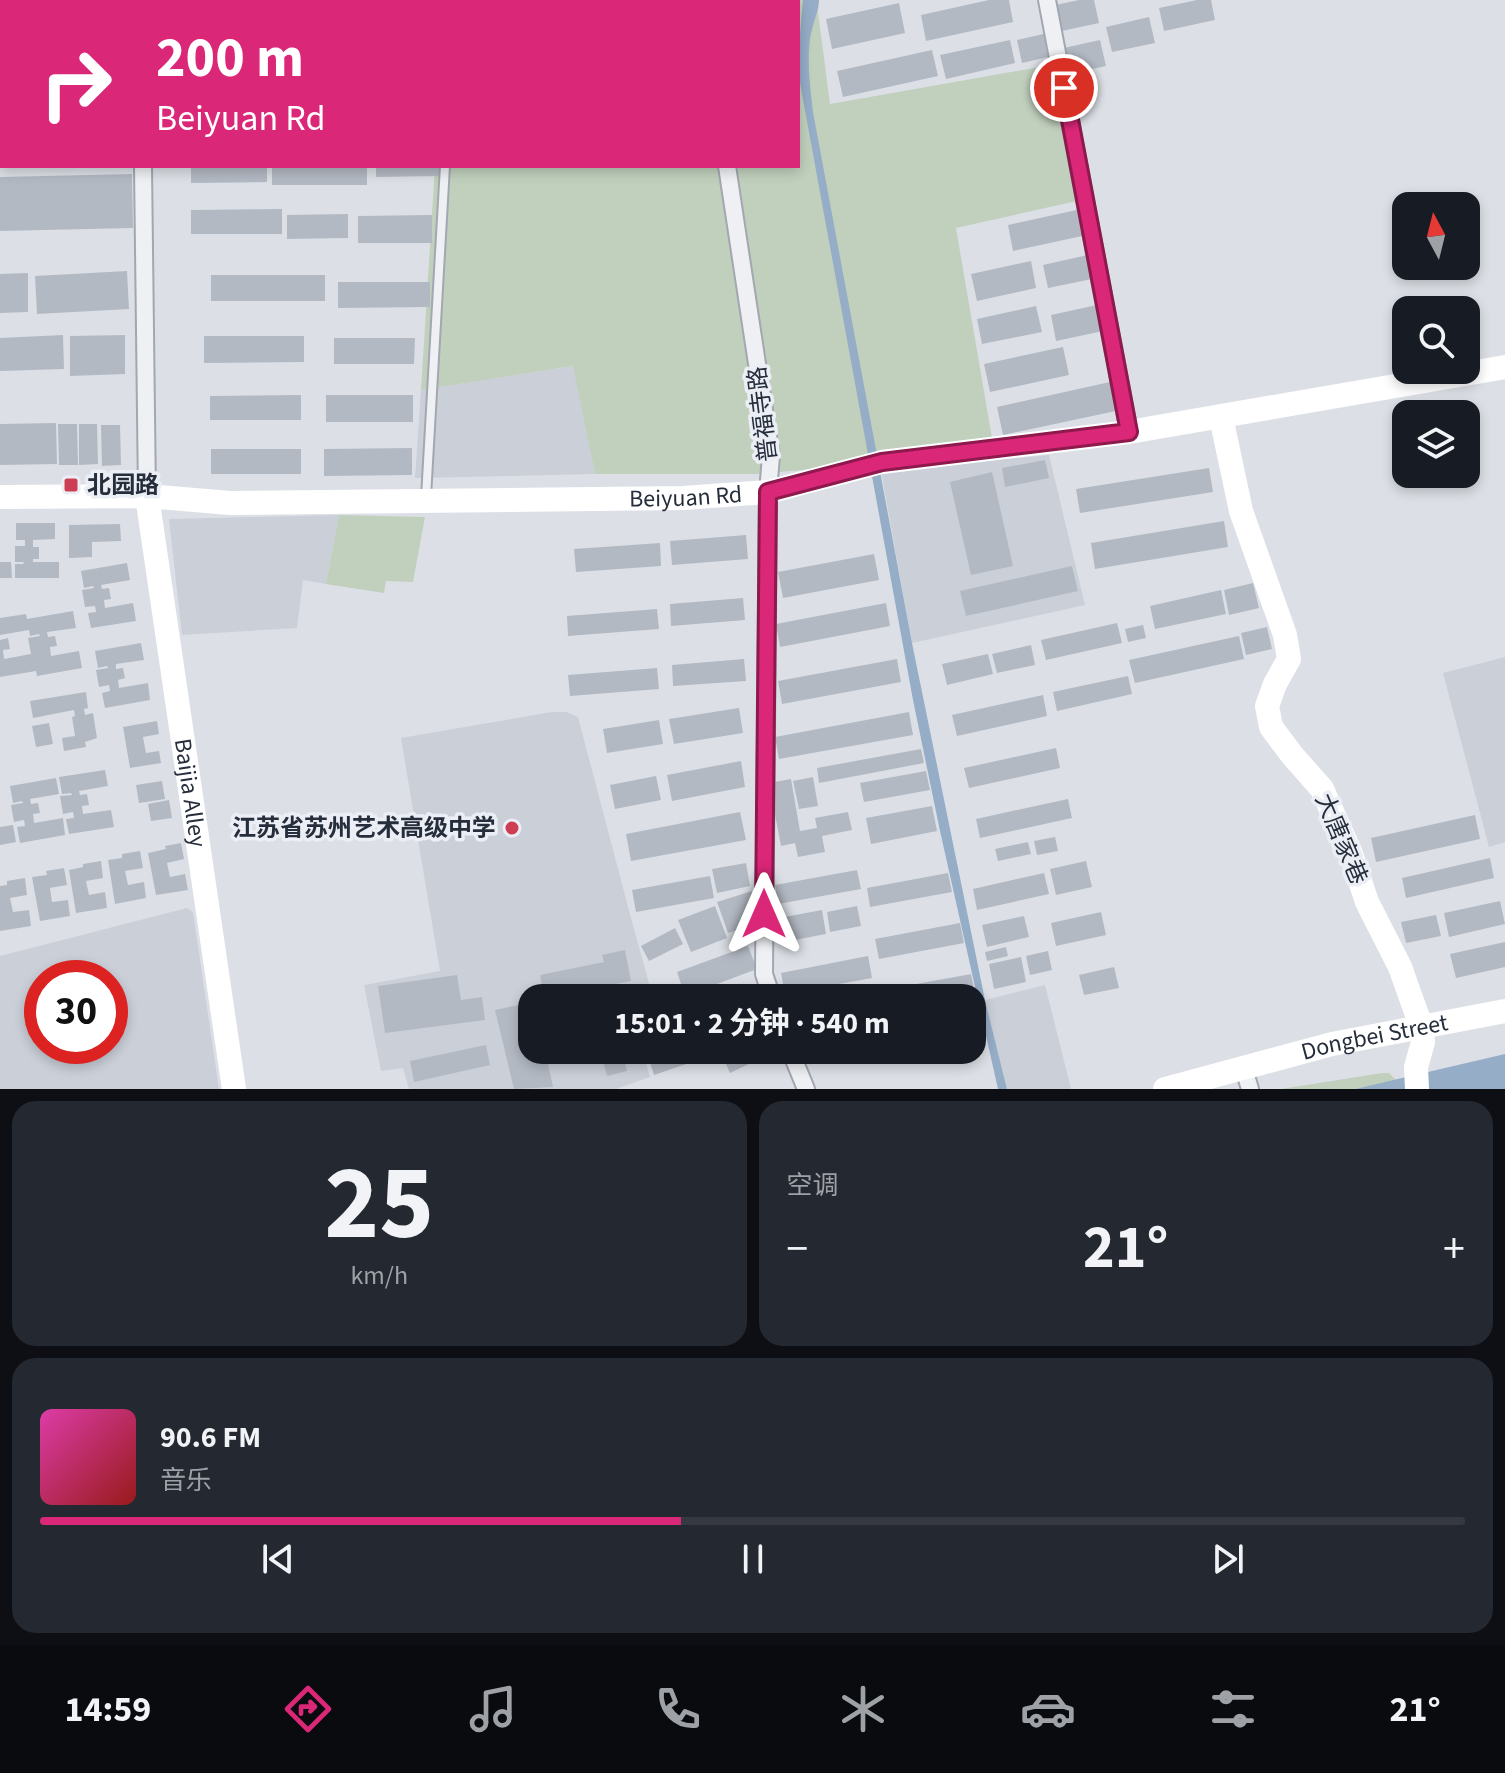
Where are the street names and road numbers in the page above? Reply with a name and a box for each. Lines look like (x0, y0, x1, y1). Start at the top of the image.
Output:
street label: 普福寺路 (740, 364, 786, 464)
street label: Beiyuan Rd (629, 476, 743, 516)
street label: Baijia Alley (165, 736, 216, 850)
street label: 大唐家巷 (1306, 788, 1376, 890)
street label: Dongbei Street (1297, 1005, 1451, 1069)

